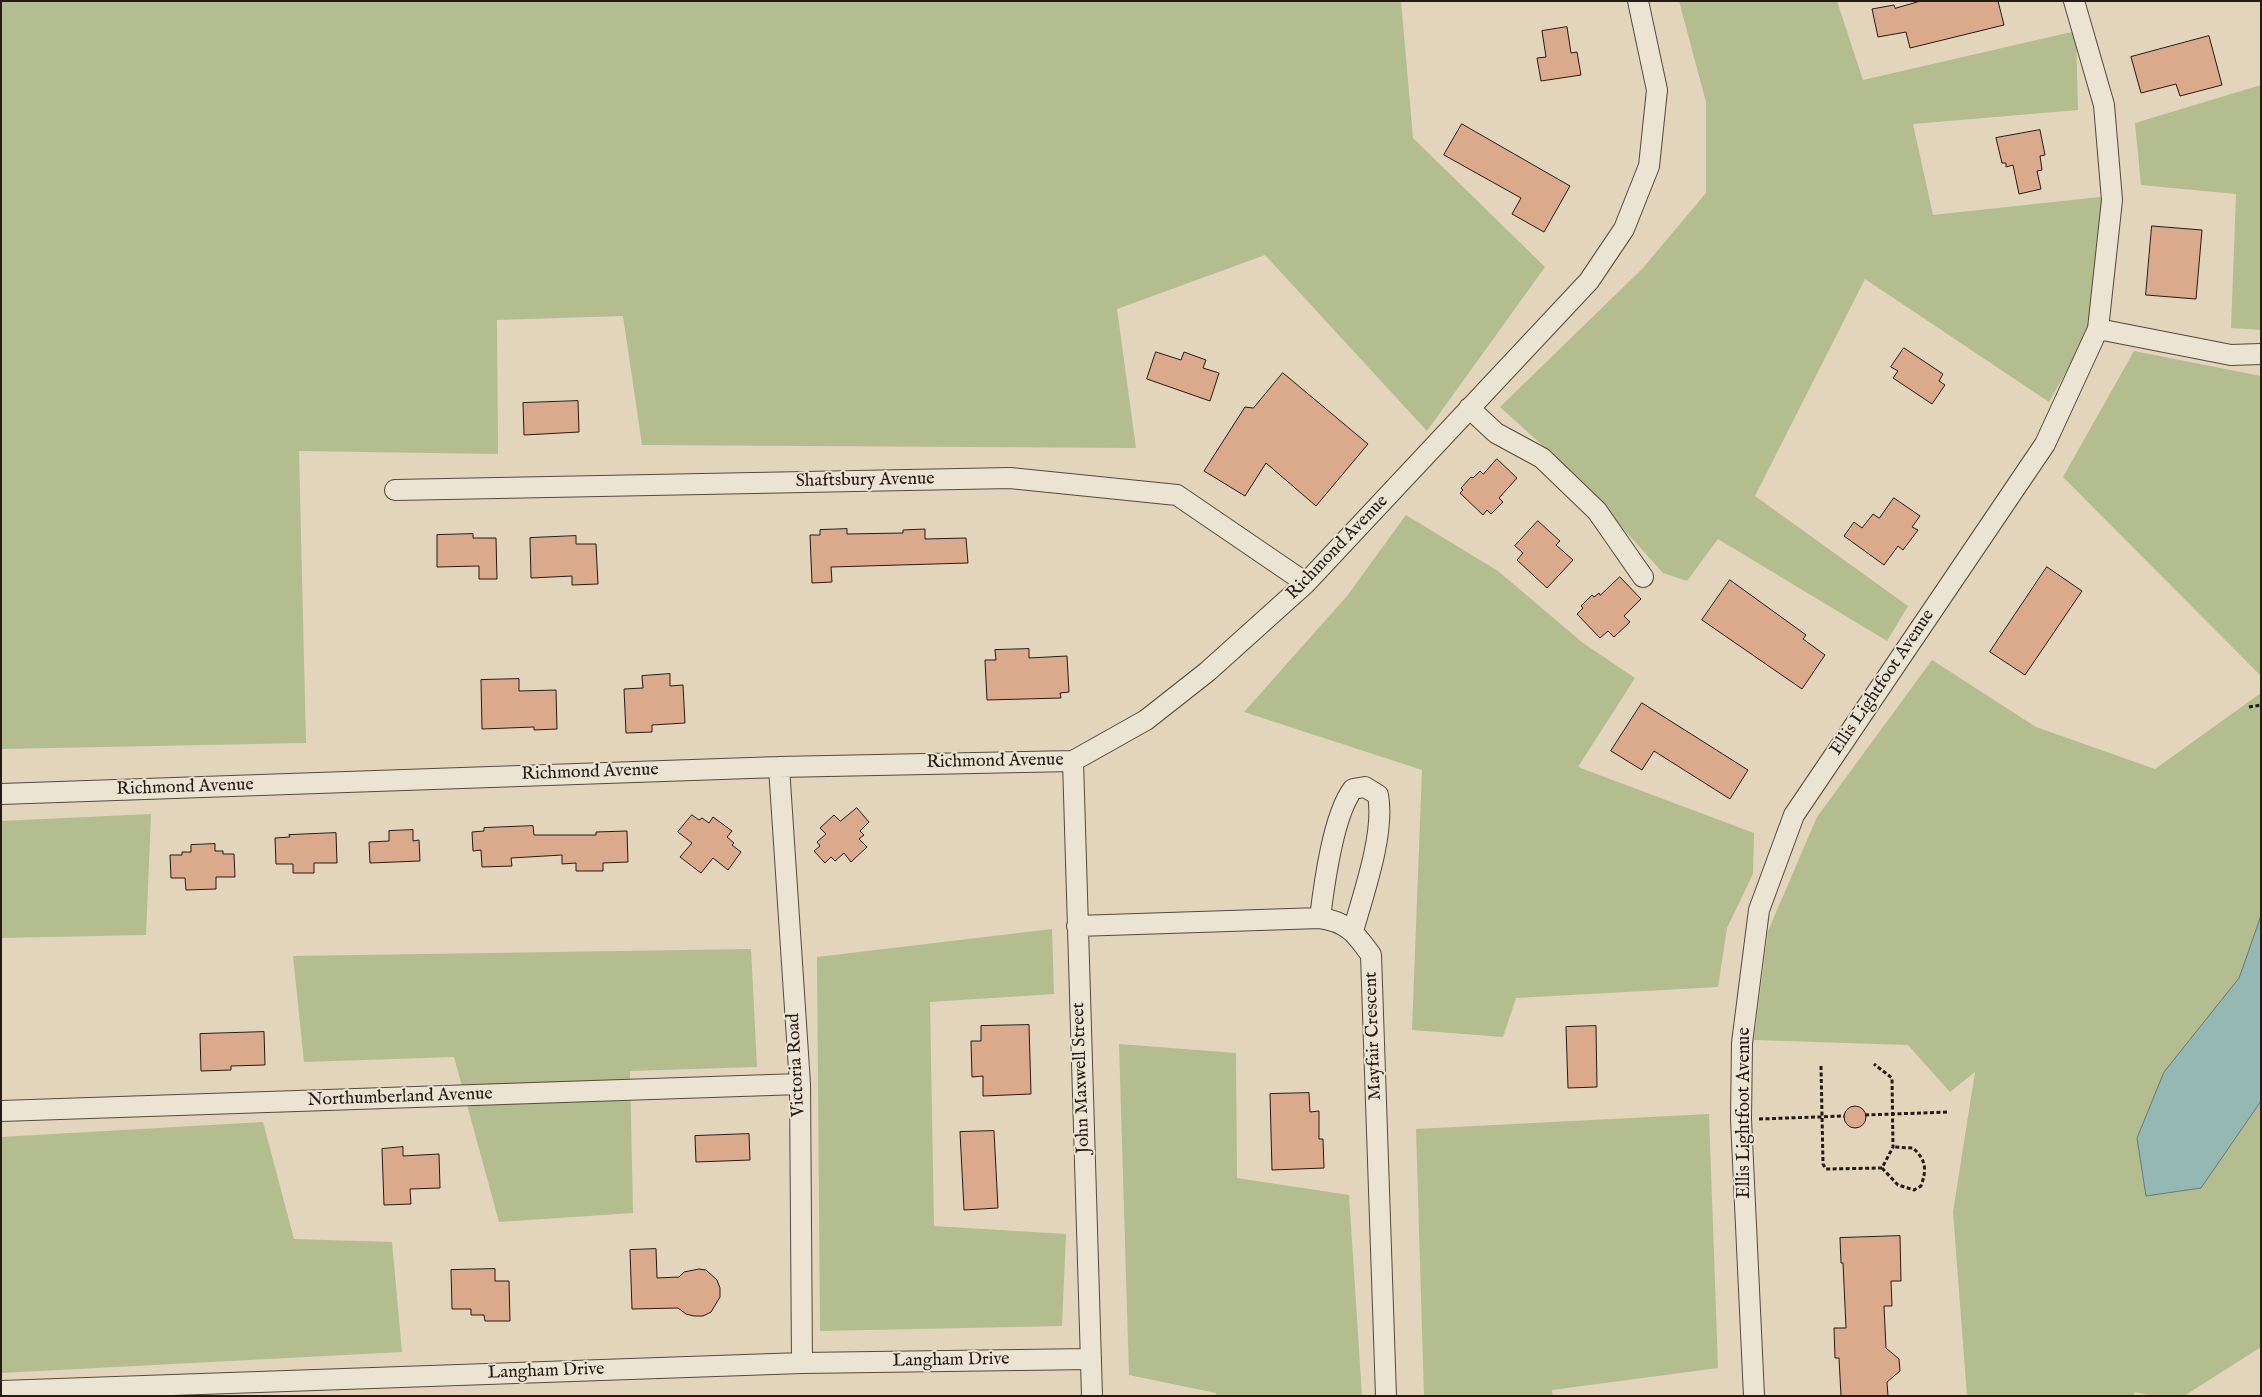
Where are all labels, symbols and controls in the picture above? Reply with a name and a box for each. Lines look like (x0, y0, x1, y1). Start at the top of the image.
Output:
street label: Shaftsbury Avenue (795, 469, 935, 493)
street label: Richmond Avenue (1283, 491, 1393, 605)
street label: Ellis Lightfoot Avenue (1826, 606, 1940, 760)
street label: Richmond Avenue (926, 750, 1064, 774)
street label: Richmond Avenue (521, 760, 659, 786)
street label: Richmond Avenue (116, 775, 254, 801)
street label: Mayfair Crescent (1361, 971, 1387, 1101)
street label: John Maxwell Street (1069, 1002, 1095, 1154)
street label: Victoria Road (783, 1013, 811, 1117)
street label: Ellis Lightfoot Avenue (1734, 1027, 1756, 1199)
street label: Northumberland Avenue (307, 1084, 493, 1112)
street label: Langham Drive (892, 1349, 1010, 1373)
street label: Langham Drive (487, 1359, 605, 1385)

